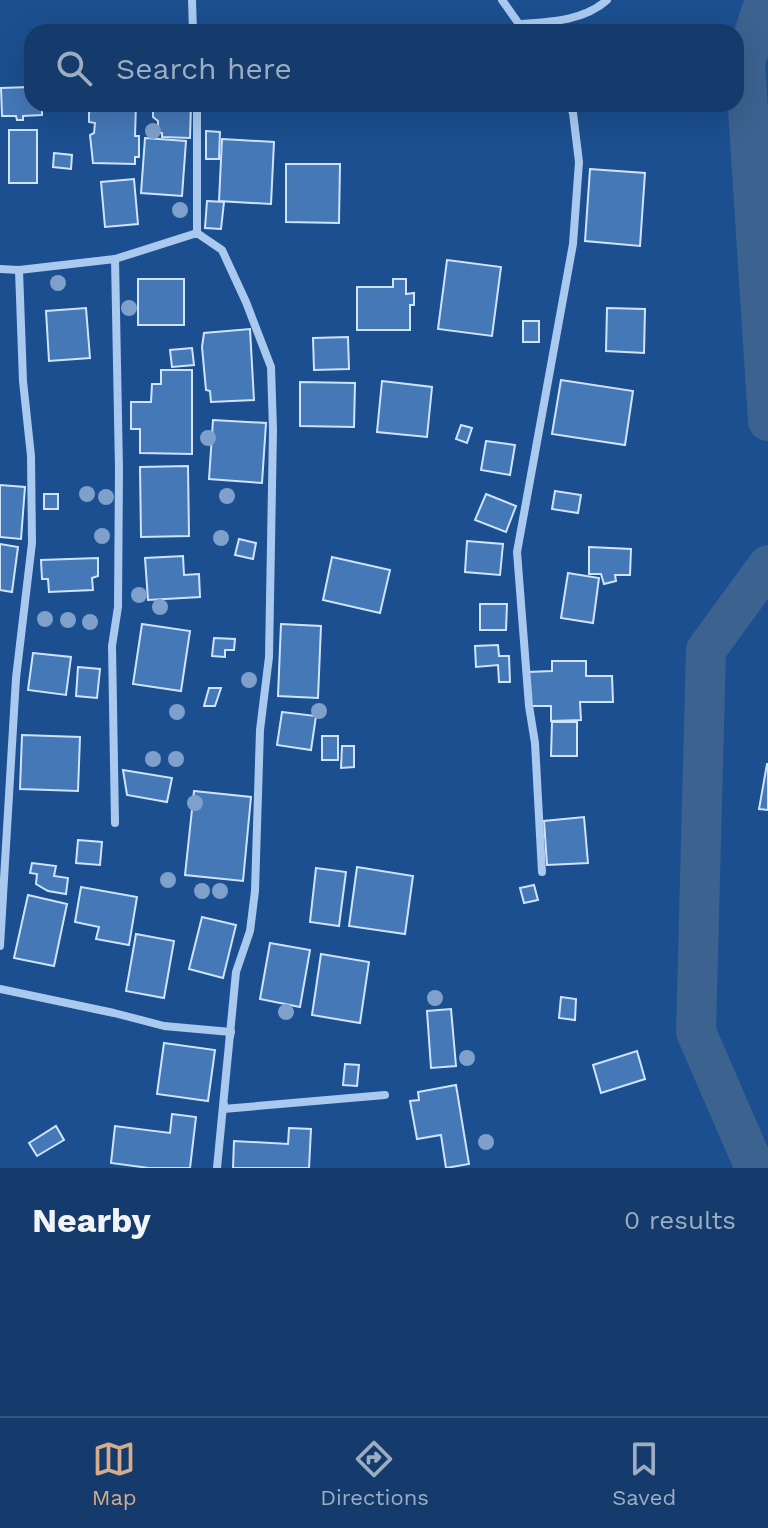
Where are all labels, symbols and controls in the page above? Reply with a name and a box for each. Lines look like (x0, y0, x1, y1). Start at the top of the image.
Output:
search box (24, 24, 744, 112)
icon: search (52, 46, 96, 90)
text: Search here (116, 51, 292, 86)
text: Nearby (32, 1200, 151, 1240)
text: 0 results (624, 1205, 736, 1235)
tab: Map (92, 1437, 137, 1510)
tab: Directions (320, 1437, 429, 1510)
tab: Saved (612, 1437, 676, 1510)

